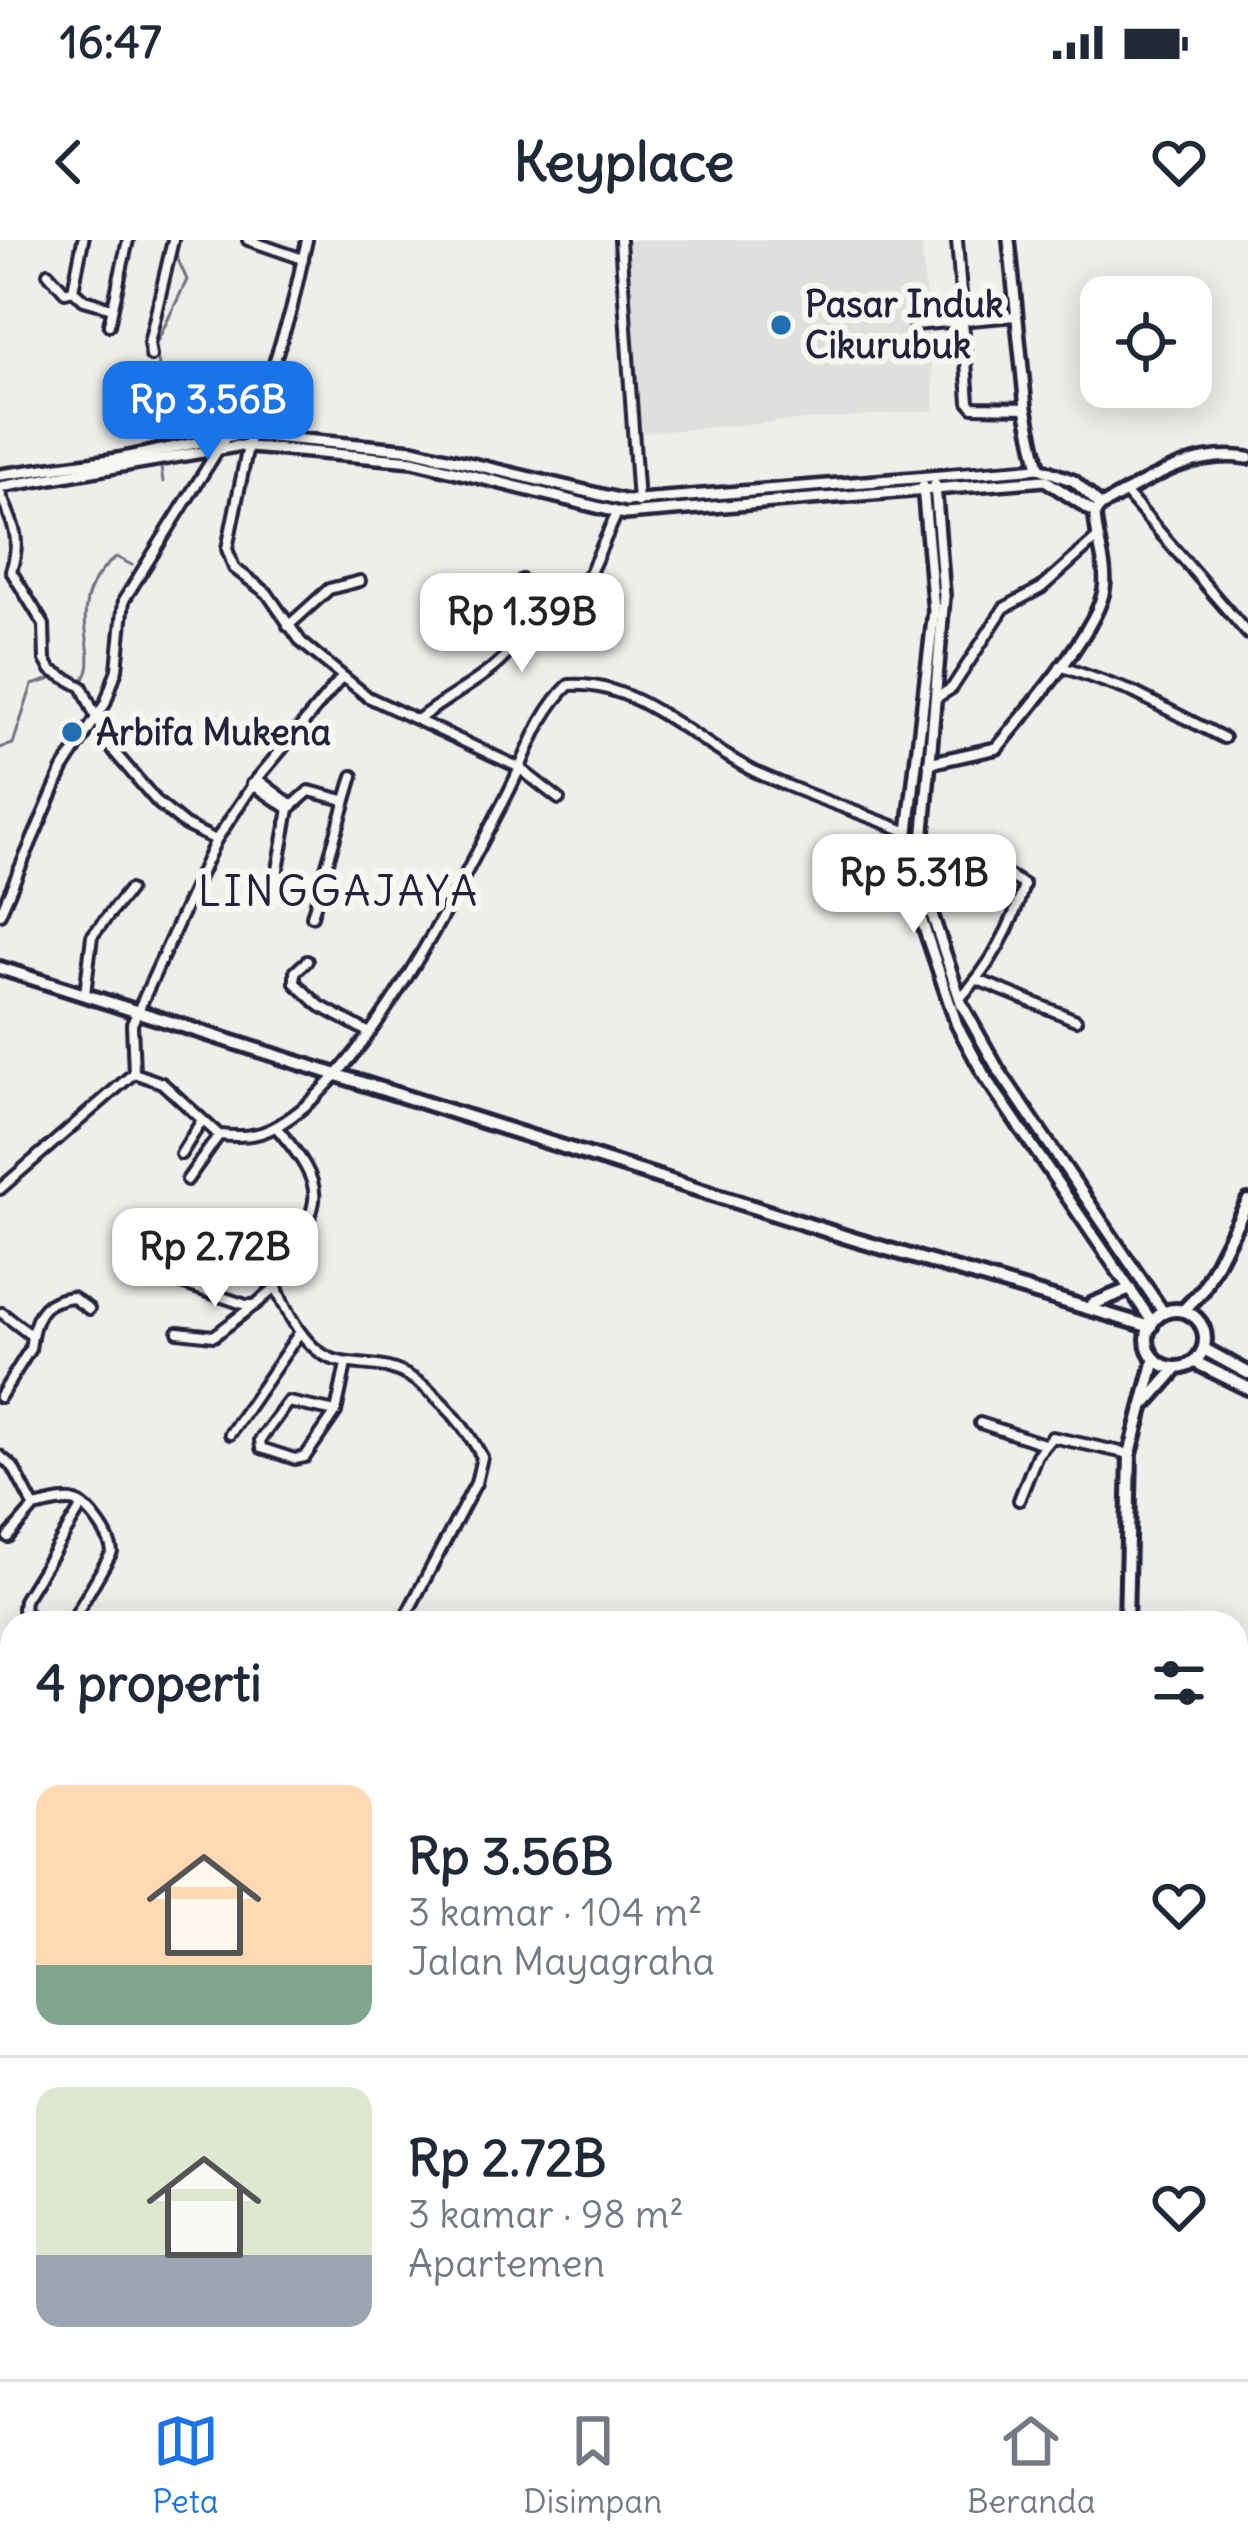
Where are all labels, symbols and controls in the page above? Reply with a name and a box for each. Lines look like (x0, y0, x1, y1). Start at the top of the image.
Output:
text: 16:47 (60, 14, 162, 70)
text: Keyplace (514, 128, 734, 196)
icon: back (36, 129, 102, 195)
icon: heart (1146, 129, 1212, 195)
map controls (1080, 276, 1212, 408)
button: locate (1080, 276, 1212, 408)
place label: Pasar Induk Cikurubuk (805, 282, 1003, 368)
marker: Pasar Induk Cikurubuk (768, 312, 794, 338)
pin: Rp 3.56B (84, 361, 332, 463)
text: Rp 3.56B (129, 375, 287, 424)
pin: Rp 1.39B (398, 573, 646, 675)
text: Rp 1.39B (447, 587, 597, 636)
place label: Arbifa Mukena (96, 710, 331, 755)
marker: Arbifa Mukena (59, 719, 85, 745)
pin: Rp 5.31B (790, 834, 1038, 936)
text: Rp 5.31B (839, 848, 989, 897)
district label: LINGGAJAYA (198, 865, 480, 917)
pin: Rp 2.72B (91, 1208, 339, 1310)
text: Rp 2.72B (139, 1222, 291, 1271)
icon: filters (1146, 1650, 1212, 1716)
text: 4 properti (36, 1651, 262, 1715)
text: Rp 3.56B (408, 1824, 613, 1888)
icon: home (132, 1833, 276, 1977)
icon: heart (1146, 1872, 1212, 1938)
text: 3 kamar · 104 m² (408, 1888, 703, 1937)
text: Jalan Mayagraha (408, 1937, 715, 1986)
text: Rp 2.72B (408, 2126, 607, 2190)
icon: home (132, 2135, 276, 2279)
icon: heart (1146, 2174, 1212, 2240)
text: 3 kamar · 98 m² (408, 2190, 684, 2239)
text: Apartemen (408, 2239, 605, 2288)
tab: Peta (152, 2408, 219, 2522)
tab: Disimpan (523, 2408, 662, 2522)
tab: Beranda (967, 2408, 1096, 2522)

